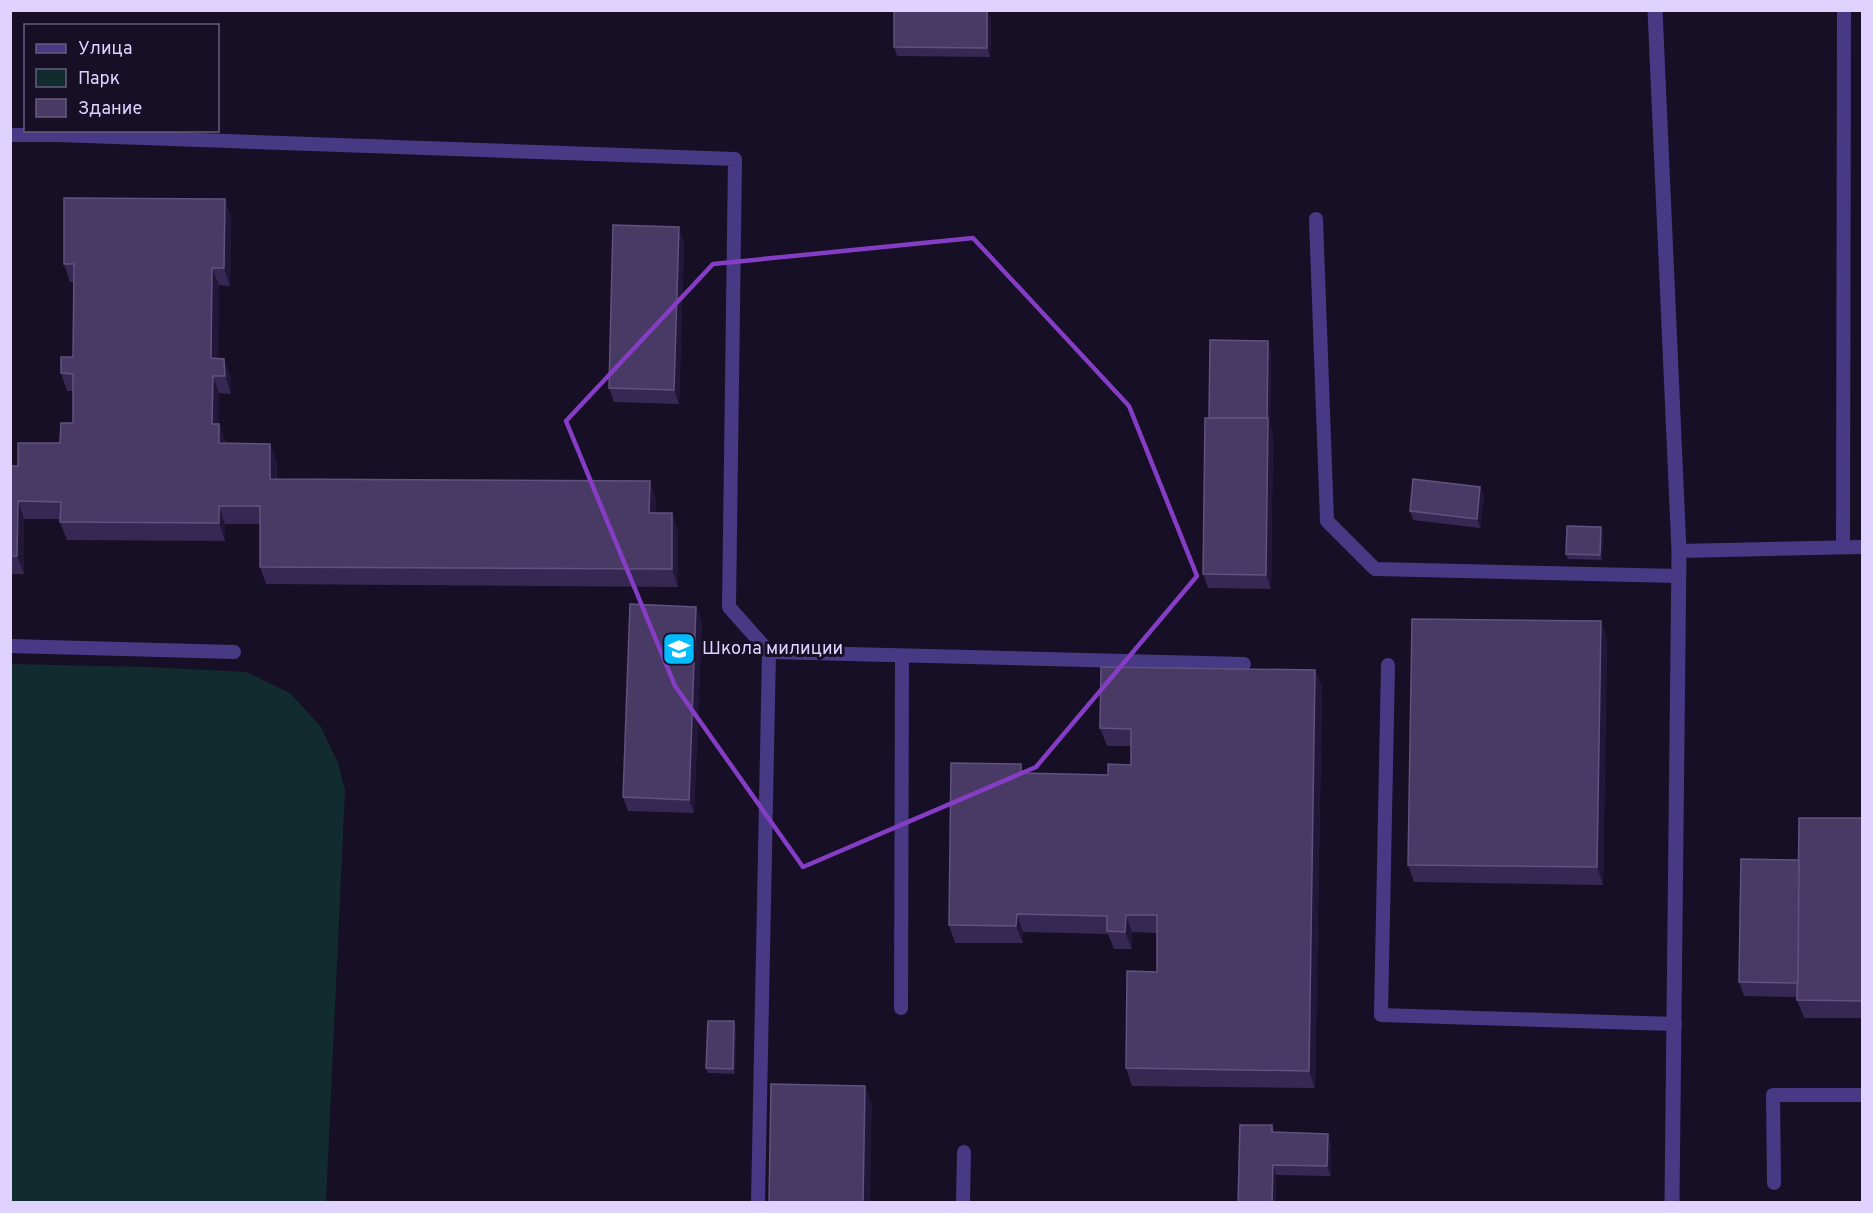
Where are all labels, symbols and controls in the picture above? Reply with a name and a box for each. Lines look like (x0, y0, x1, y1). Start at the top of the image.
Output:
legend (24, 24, 219, 132)
text: Улица (78, 38, 132, 61)
text: Парк (78, 68, 120, 91)
text: Здание (78, 98, 142, 121)
school or university icon: Школа милиции (661, 631, 697, 667)
place label: Школа милиции (702, 638, 843, 661)

